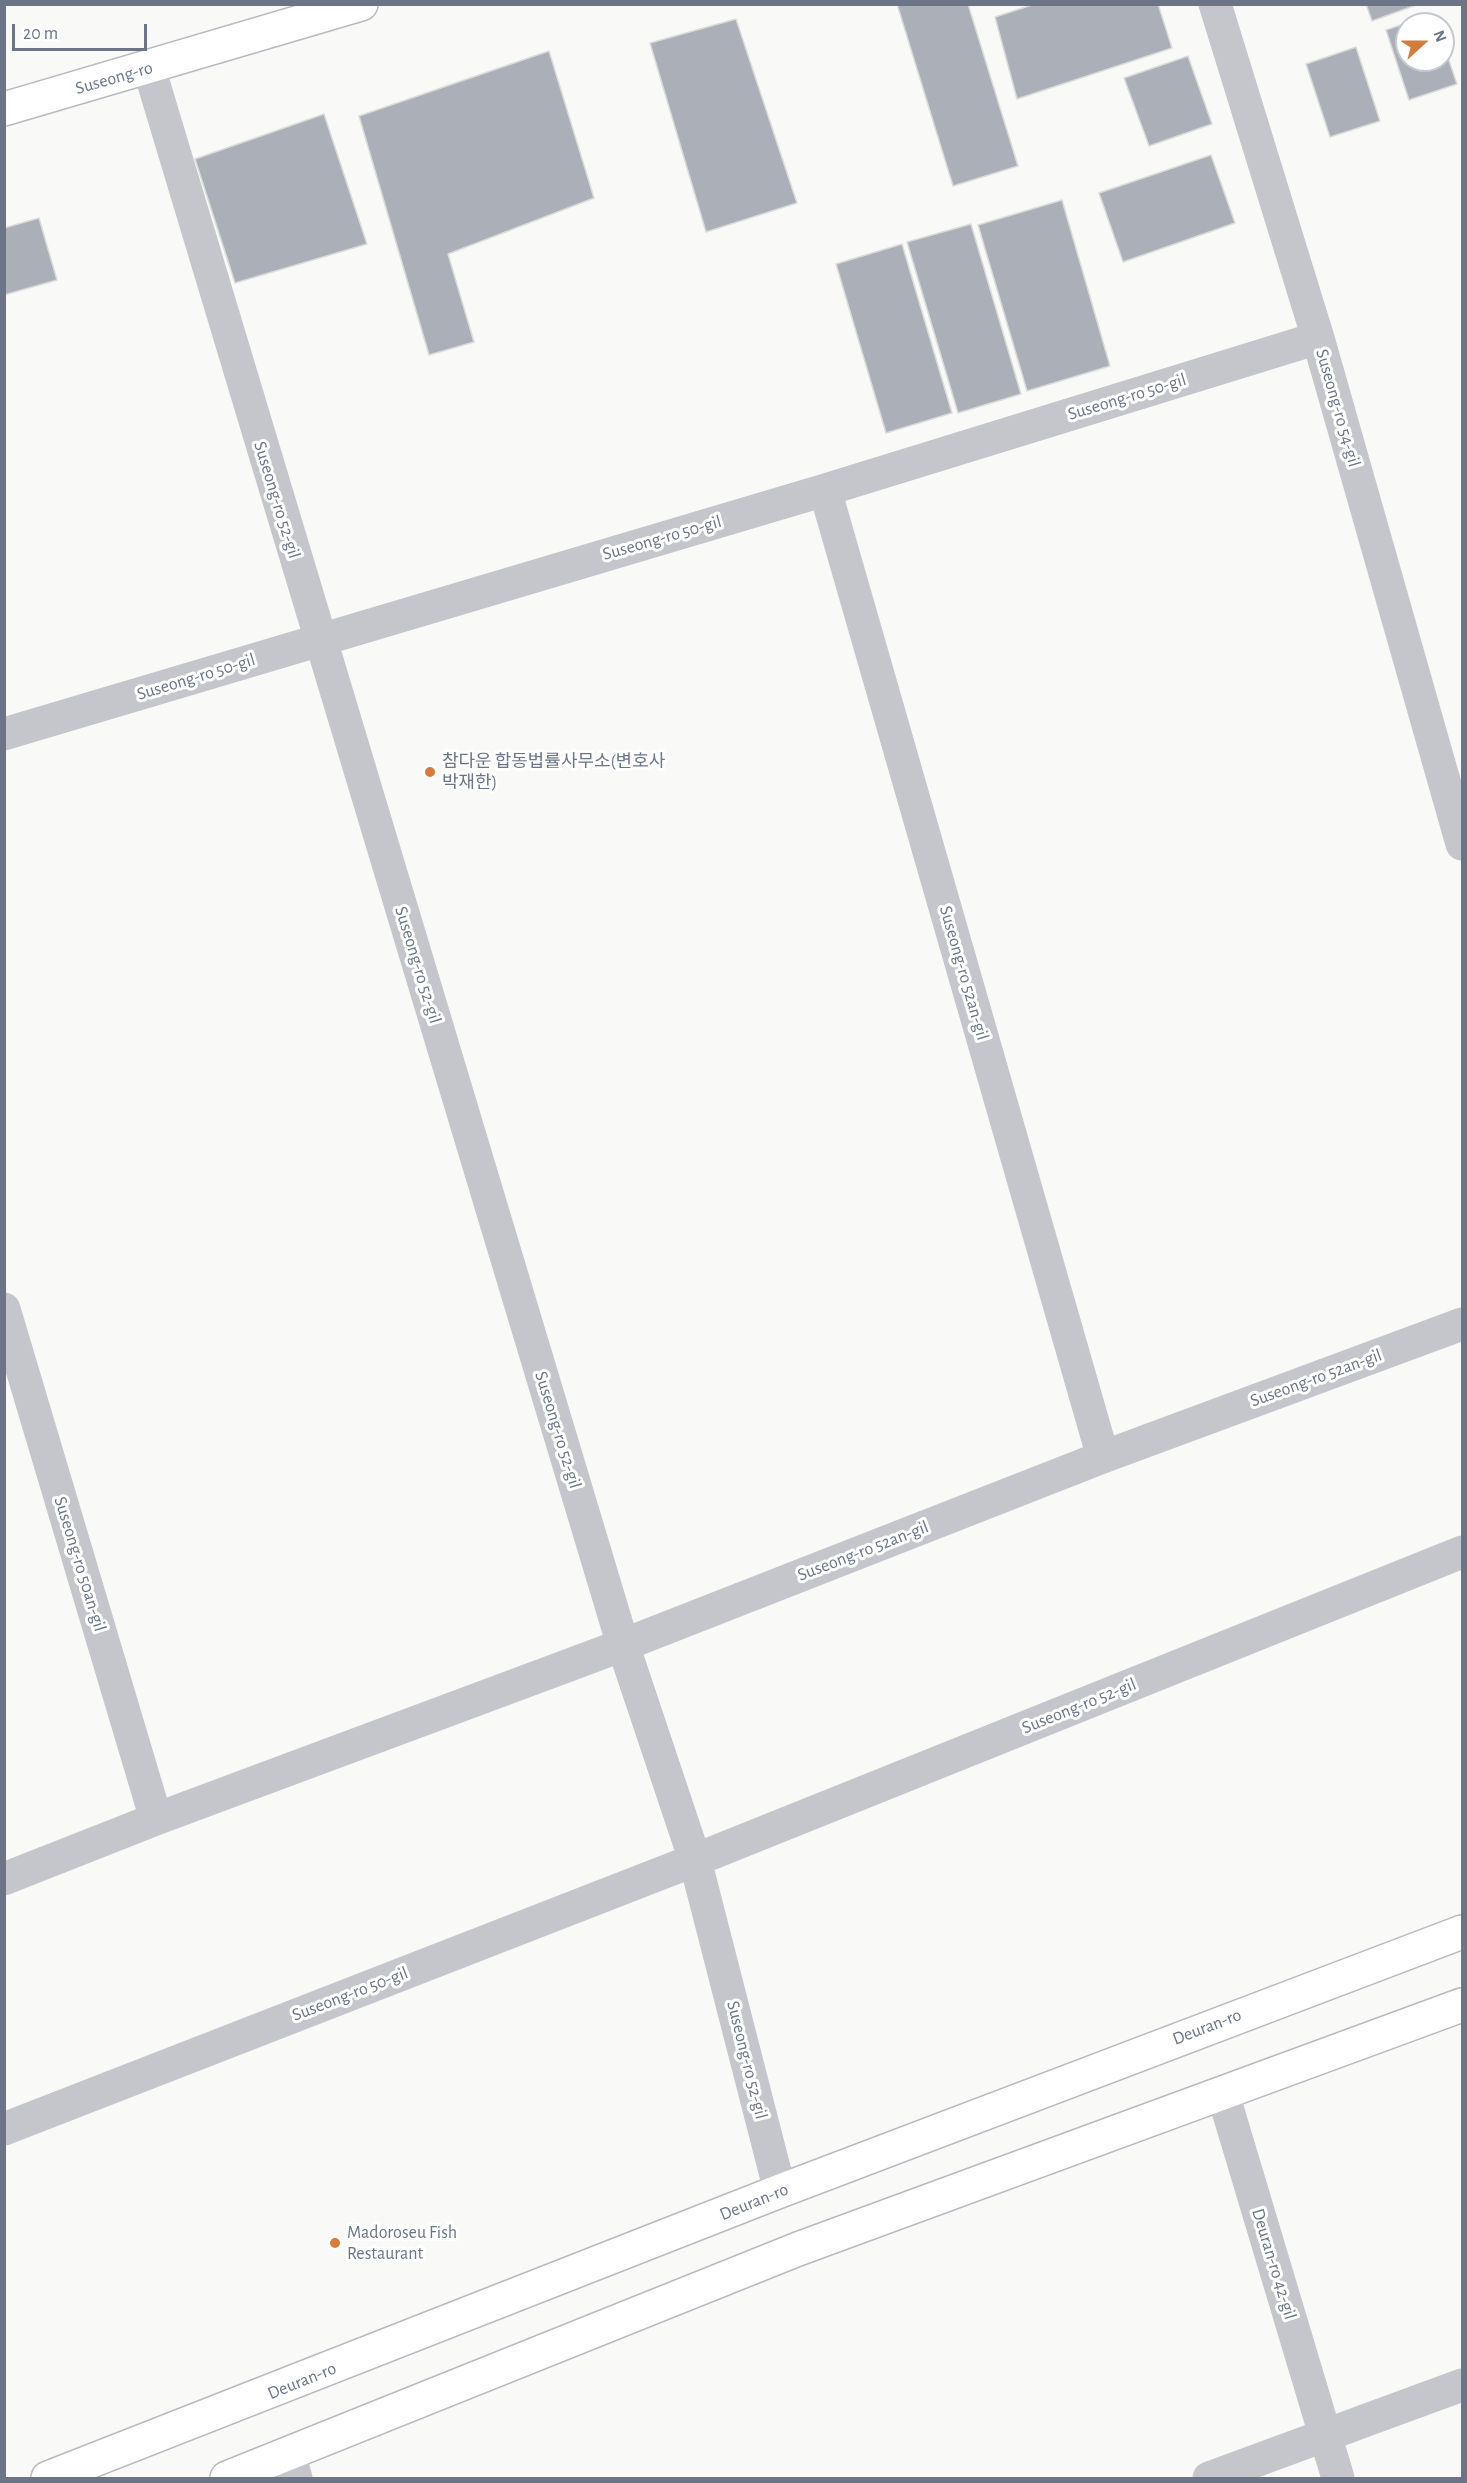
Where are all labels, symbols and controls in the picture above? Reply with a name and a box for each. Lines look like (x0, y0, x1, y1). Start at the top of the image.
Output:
scale bar (15, 12, 150, 50)
north arrow (1395, 12, 1455, 72)
text: 20 m (23, 25, 58, 43)
text: N (1430, 28, 1449, 44)
street label: Suseong-ro (73, 57, 155, 99)
street label: Suseong-ro 54-gil (1311, 347, 1365, 469)
street label: Suseong-ro 50-gil (1065, 369, 1189, 425)
street label: Suseong-ro 52-gil (249, 439, 305, 561)
street label: Suseong-ro 50-gil (600, 511, 724, 565)
street label: Suseong-ro 50-gil (134, 649, 258, 705)
place label: 참다운 합동법률사무소(변호사 박재한) (442, 751, 665, 794)
marker: 참다운 합동법률사무소(변호사 박재한) (423, 765, 437, 779)
street label: Suseong-ro 52an-gil (935, 903, 993, 1043)
street label: Suseong-ro 52-gil (390, 904, 446, 1026)
street label: Suseong-ro 52an-gil (1247, 1344, 1385, 1412)
street label: Suseong-ro 52-gil (530, 1369, 586, 1491)
street label: Suseong-ro 50an-gil (49, 1494, 111, 1634)
street label: Suseong-ro 52an-gil (794, 1516, 932, 1586)
street label: Suseong-ro 52-gil (1019, 1673, 1139, 1739)
street label: Suseong-ro 50-gil (289, 1962, 411, 2026)
street label: Suseong-ro 52-gil (722, 1999, 772, 2121)
street label: Deuran-ro (1169, 2004, 1245, 2050)
street label: Deuran-ro (717, 2178, 791, 2226)
street label: Deuran-ro 42-gil (1247, 2206, 1301, 2322)
place label: Madoroseu Fish Restaurant (347, 2222, 457, 2264)
marker: Madoroseu Fish Restaurant (328, 2236, 342, 2250)
street label: Deuran-ro (265, 2357, 339, 2405)

